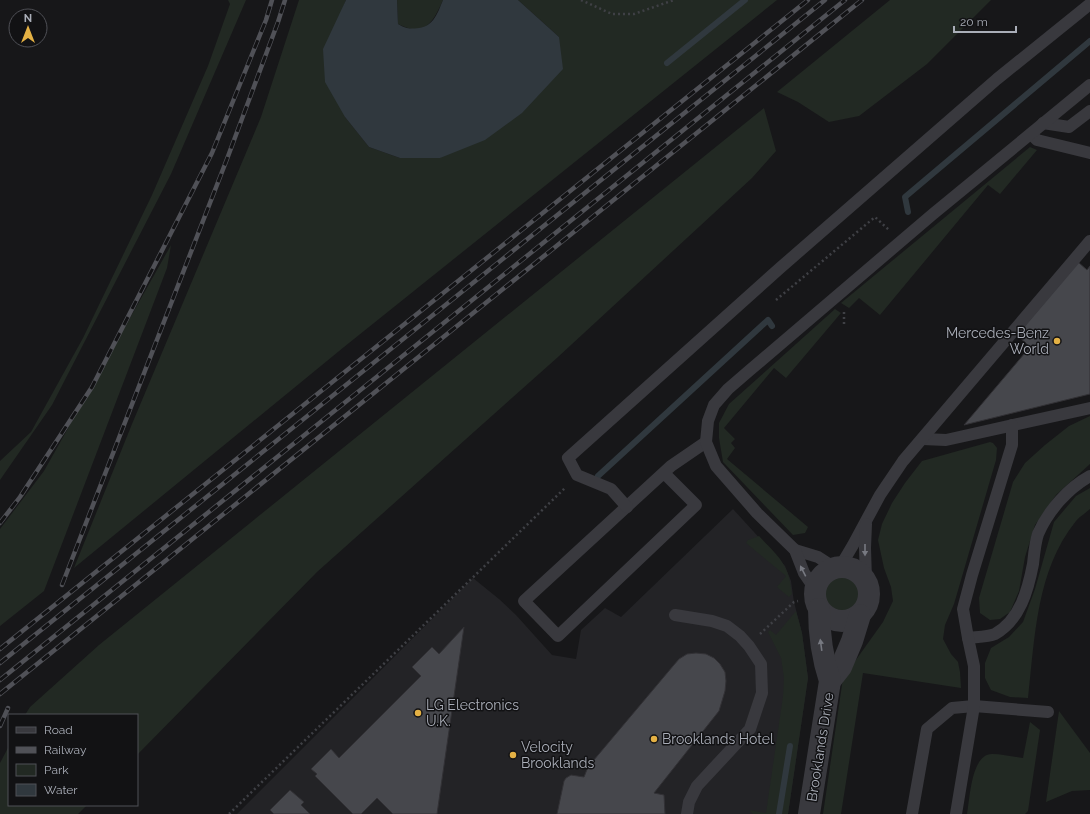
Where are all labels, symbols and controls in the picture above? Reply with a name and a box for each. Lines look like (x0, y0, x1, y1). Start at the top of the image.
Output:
north arrow (8, 8, 48, 48)
scale bar (954, 8, 1016, 34)
text: N (24, 12, 32, 25)
text: 20 m (960, 15, 988, 29)
place label: Mercedes-Benz World (946, 325, 1049, 357)
marker: Mercedes-Benz World (1052, 336, 1062, 346)
one-way arrow (862, 544, 868, 557)
one-way arrow (800, 565, 807, 576)
one-way arrow (818, 639, 824, 651)
street label: Brooklands Drive (803, 691, 837, 803)
place label: LG Electronics U.K. (426, 697, 519, 729)
marker: LG Electronics U.K. (413, 708, 423, 718)
legend (8, 714, 138, 806)
text: Road (44, 723, 73, 737)
place label: Brooklands Hotel (662, 731, 774, 747)
marker: Brooklands Hotel (649, 734, 659, 744)
place label: Velocity Brooklands (521, 739, 594, 771)
text: Railway (44, 743, 87, 757)
marker: Velocity Brooklands (508, 750, 518, 760)
text: Park (44, 763, 69, 777)
text: Water (44, 783, 78, 797)

